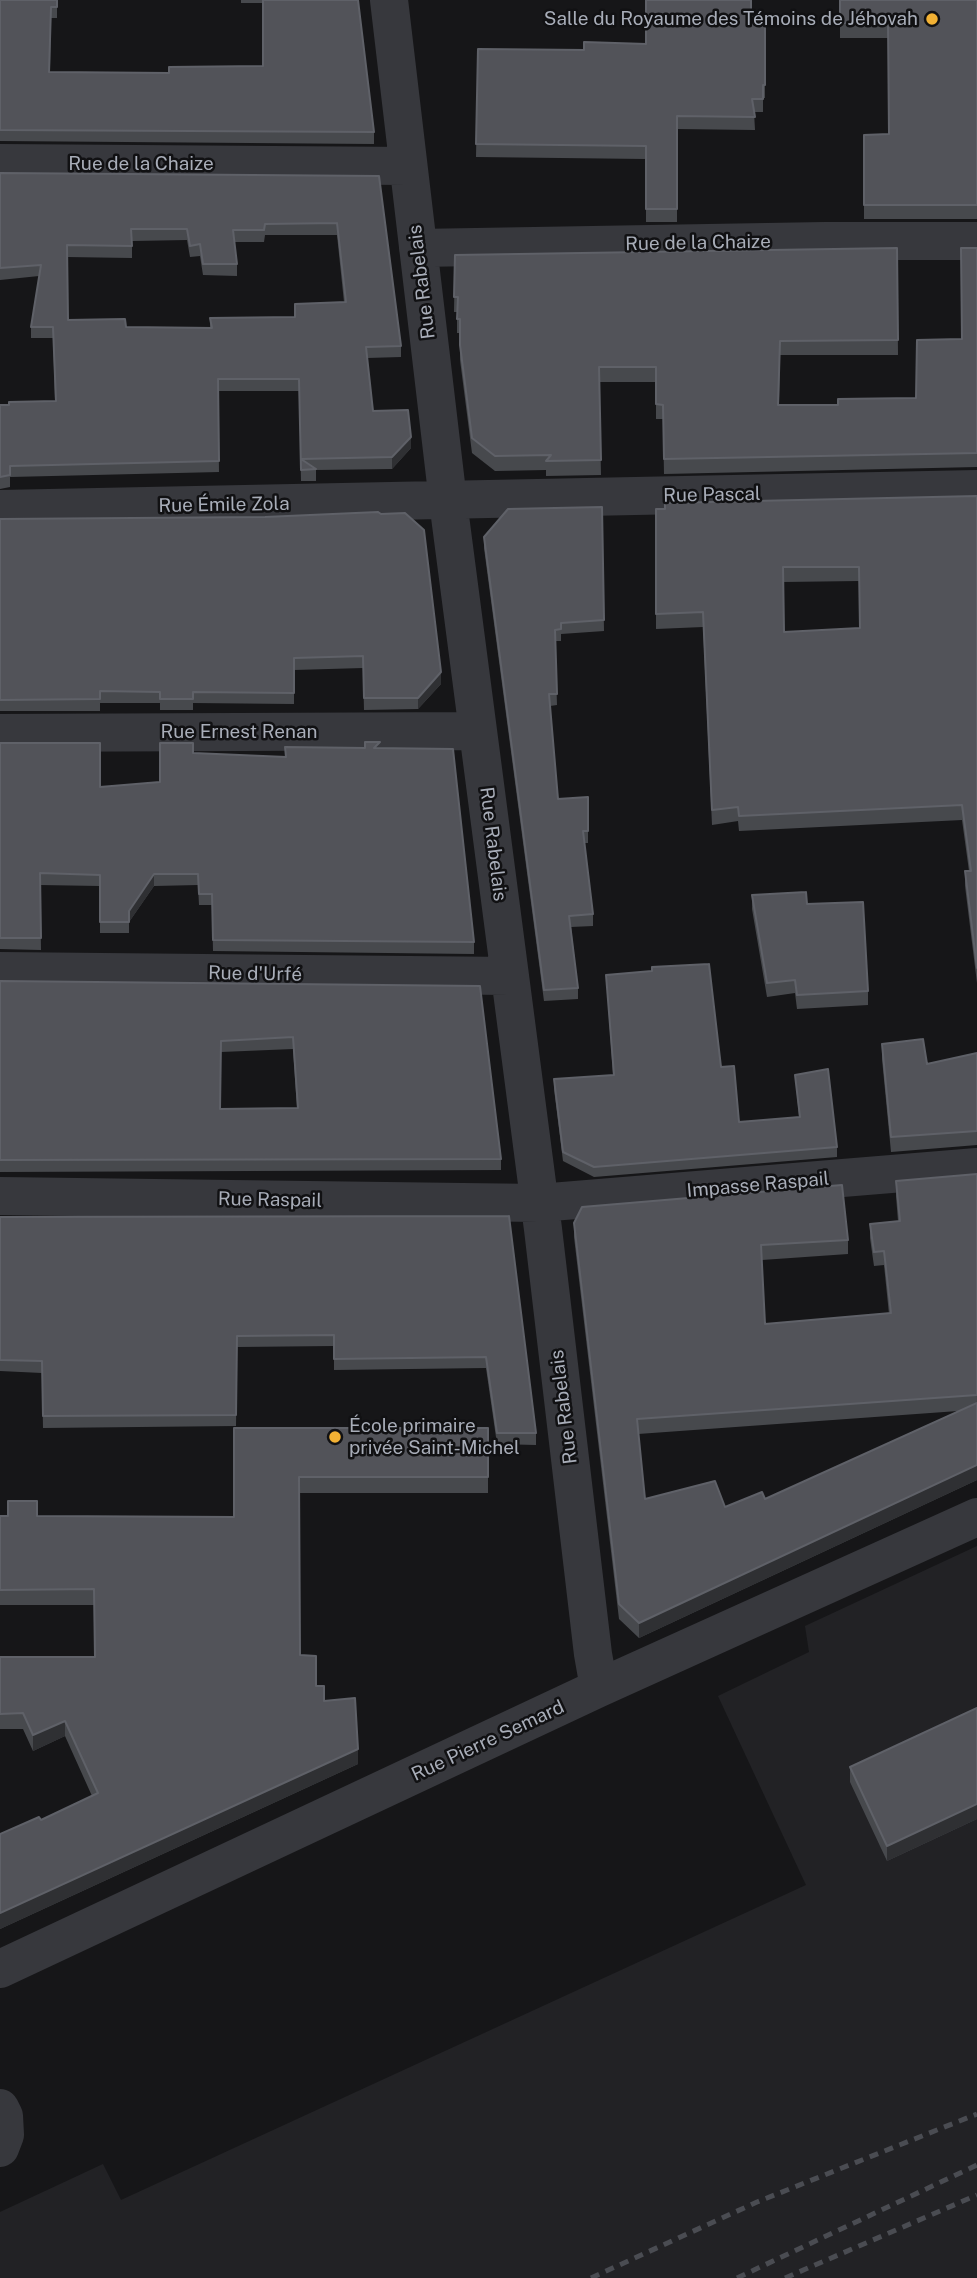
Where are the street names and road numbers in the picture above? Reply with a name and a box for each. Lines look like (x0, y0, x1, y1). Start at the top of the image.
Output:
street label: Rue de la Chaize (68, 153, 214, 175)
street label: Rue Rabelais (404, 224, 440, 340)
street label: Rue de la Chaize (625, 230, 771, 256)
street label: Rue Pascal (663, 483, 761, 507)
street label: Rue Émile Zola (158, 492, 290, 518)
street label: Rue Ernest Renan (161, 721, 317, 743)
street label: Rue Rabelais (475, 786, 511, 902)
street label: Rue d'Urfé (208, 962, 302, 986)
street label: Impasse Raspail (686, 1167, 830, 1203)
street label: Rue Raspail (218, 1188, 322, 1212)
street label: Rue Rabelais (546, 1349, 582, 1465)
street label: Rue Pierre Semard (408, 1696, 568, 1786)

